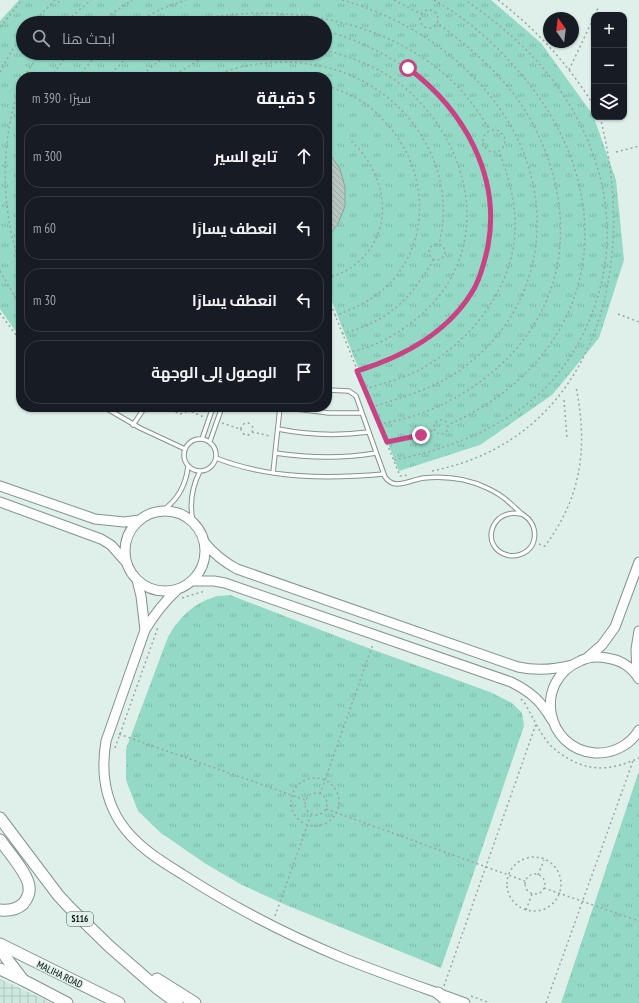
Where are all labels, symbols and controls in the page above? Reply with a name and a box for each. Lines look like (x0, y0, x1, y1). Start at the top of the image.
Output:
north arrow (543, 12, 579, 48)
map controls (591, 12, 627, 120)
button: + (591, 12, 627, 48)
search box (16, 16, 332, 60)
icon: search (30, 27, 52, 49)
text: ابحث هنا (62, 29, 115, 48)
button: − (591, 48, 627, 84)
route start (399, 59, 417, 77)
button: layers (591, 84, 627, 120)
text: 5 دقيقة (256, 87, 316, 109)
text: سيرًا · 390 m (32, 90, 91, 107)
icon: ahead (293, 145, 315, 167)
text: تابع السير (214, 147, 277, 166)
text: 300 m (33, 148, 62, 165)
icon: left (293, 217, 315, 239)
text: انعطف يسارًا (192, 219, 277, 238)
text: 60 m (33, 220, 56, 237)
icon: left (293, 289, 315, 311)
text: انعطف يسارًا (192, 291, 277, 310)
text: 30 m (33, 292, 56, 309)
icon: arrive (293, 361, 315, 383)
text: الوصول إلى الوجهة (151, 363, 277, 382)
route end (412, 426, 430, 444)
road number: S116 (67, 912, 93, 926)
street label: MALIHA ROAD (35, 958, 85, 991)

